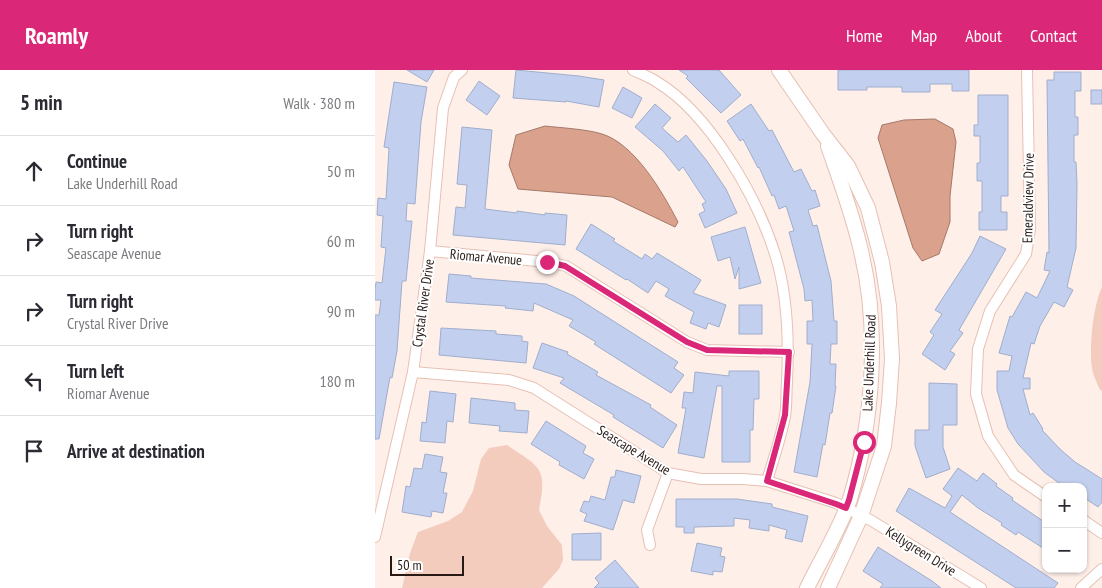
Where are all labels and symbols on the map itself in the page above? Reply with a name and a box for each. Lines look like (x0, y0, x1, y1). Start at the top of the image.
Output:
street label: Emeraldview Drive (1018, 153, 1038, 243)
street label: Riomar Avenue (449, 245, 523, 269)
route end (536, 251, 559, 274)
street label: Crystal River Drive (408, 257, 438, 348)
street label: Lake Underhill Road (858, 314, 880, 412)
street label: Seascape Avenue (594, 421, 674, 479)
route start (853, 431, 876, 454)
street label: Kellygreen Drive (882, 522, 960, 580)
scale bar (390, 553, 464, 576)

